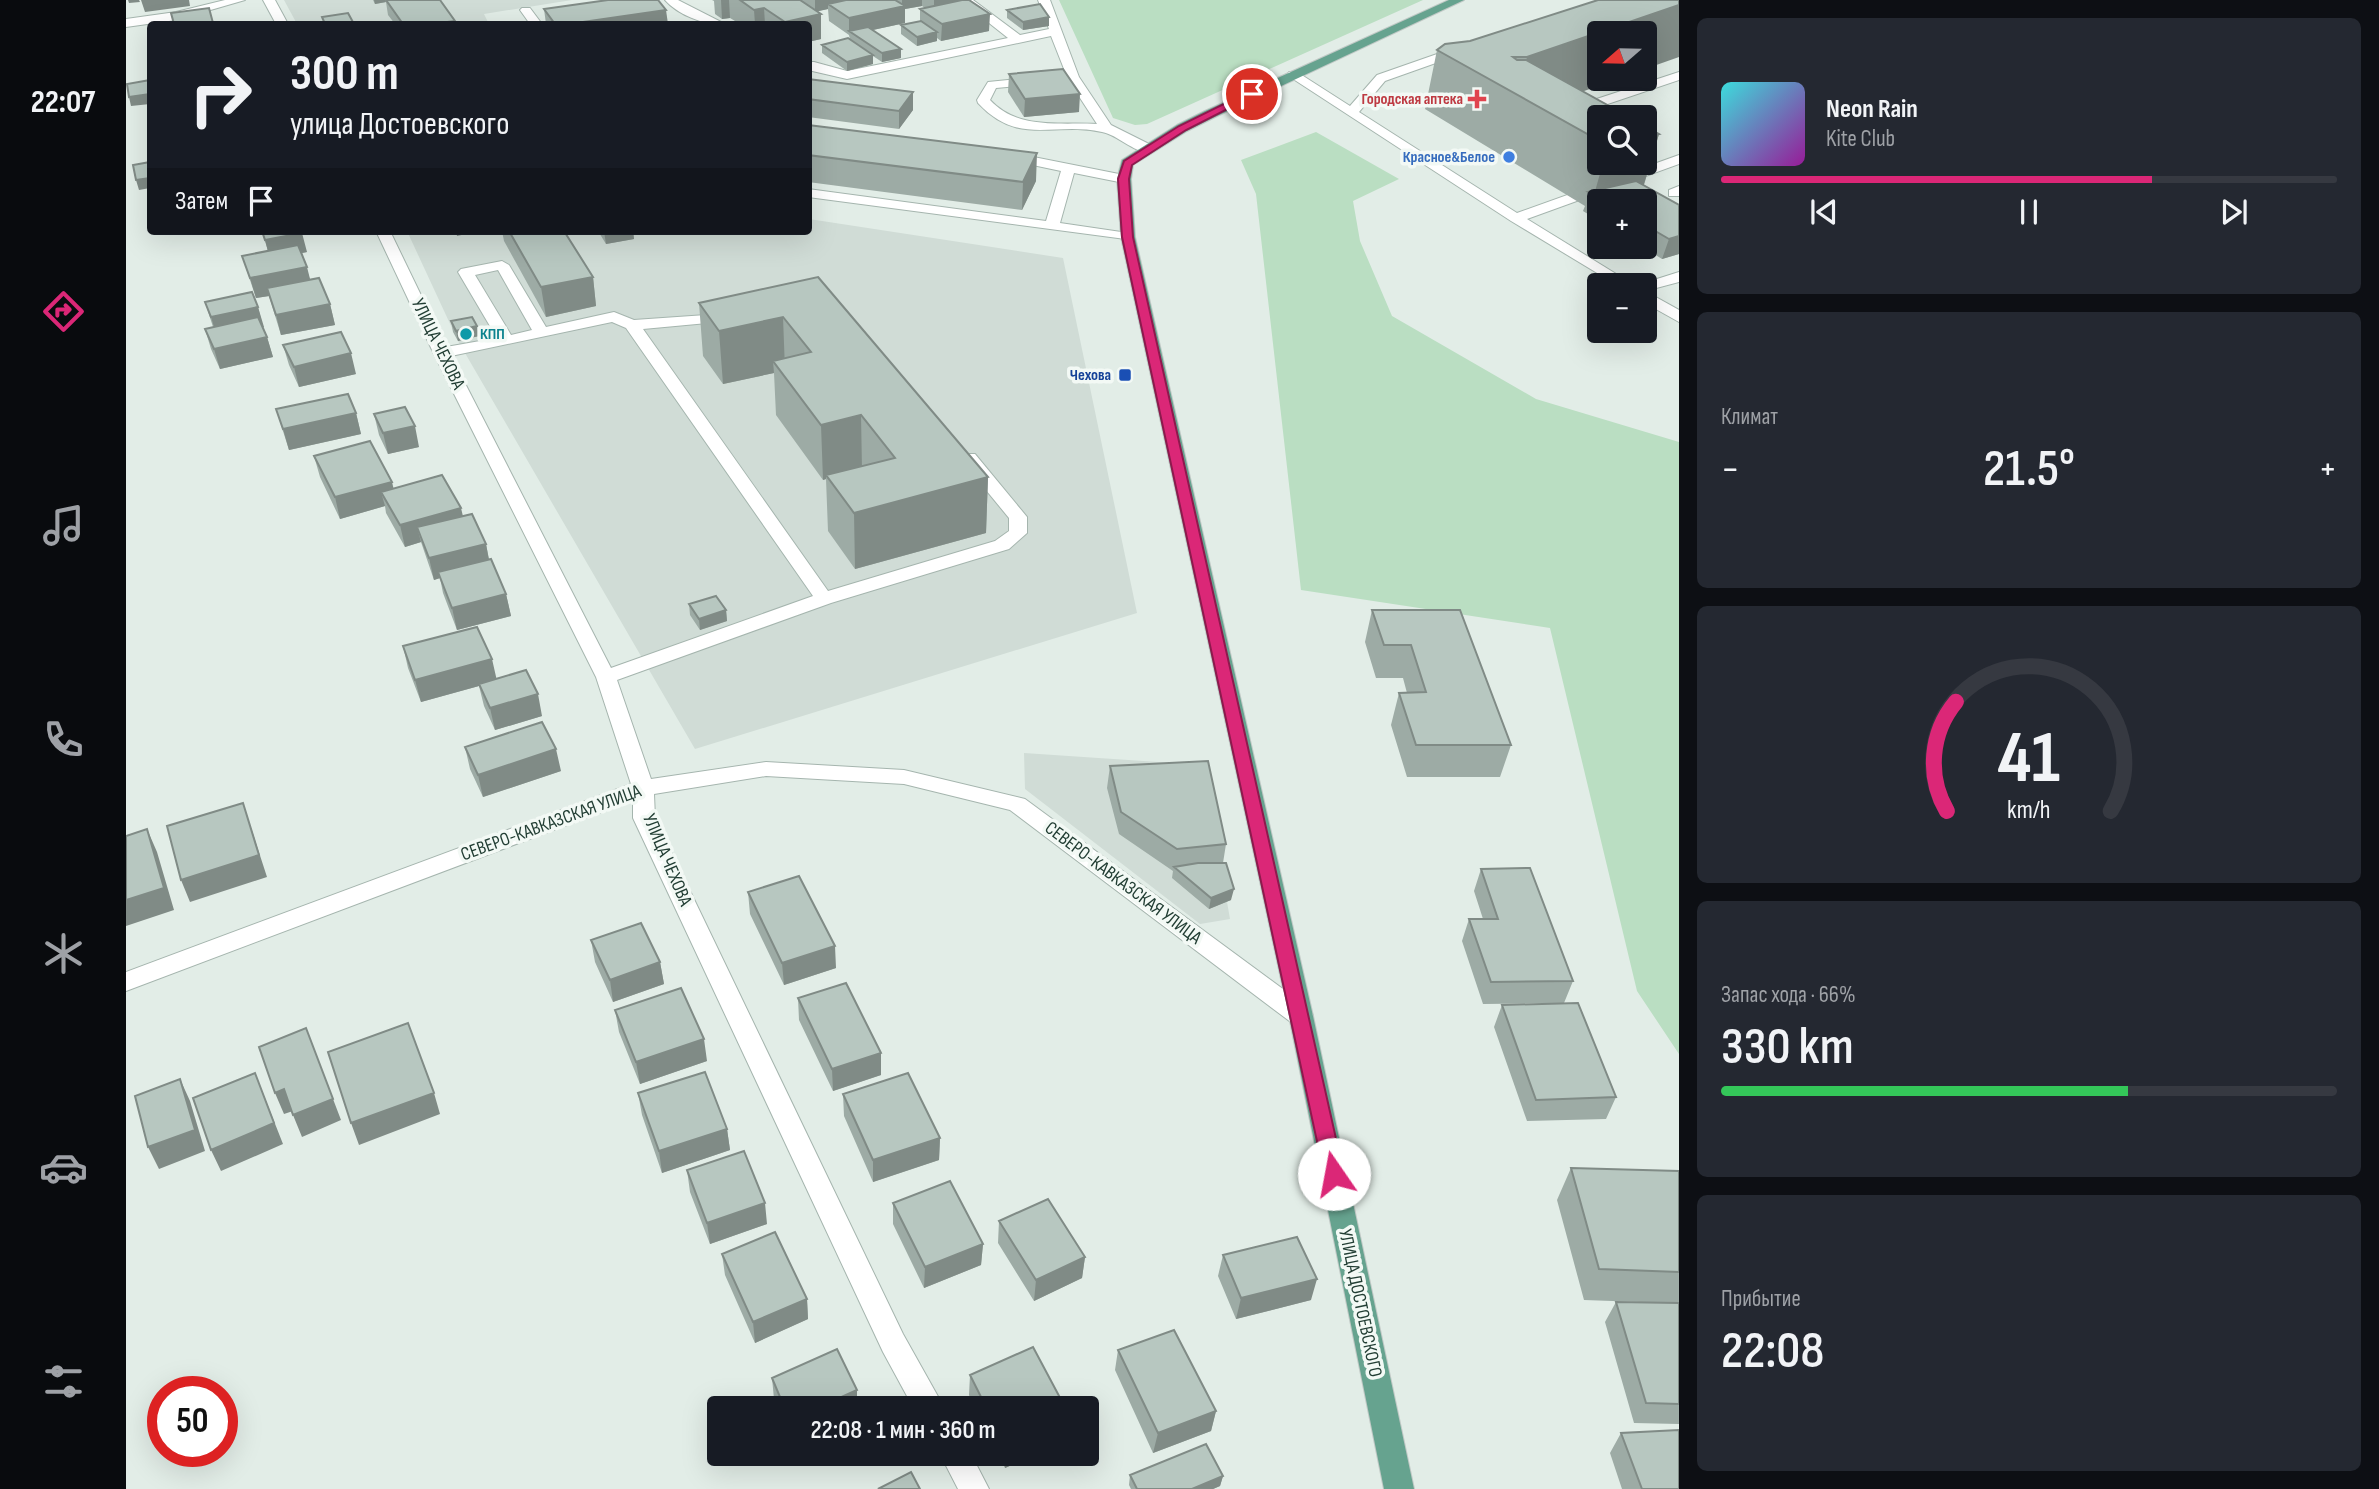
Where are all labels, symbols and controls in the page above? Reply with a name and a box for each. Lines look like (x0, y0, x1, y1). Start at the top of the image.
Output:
north arrow (1587, 21, 1657, 91)
map controls (1587, 21, 1657, 343)
text: 300 m (290, 45, 399, 104)
icon: right (175, 49, 266, 140)
pin (1222, 64, 1282, 124)
icon: arrive (1233, 75, 1271, 113)
text: 22:07 (31, 83, 95, 122)
place label: Городская аптека (1362, 90, 1463, 109)
marker: Городская аптека (1469, 91, 1485, 107)
text: Neon Rain (1826, 94, 1918, 125)
text: улица Достоевского (290, 105, 509, 144)
button: search (1587, 105, 1657, 175)
text: Kite Club (1826, 125, 1895, 153)
place label: Красное&Белое (1403, 148, 1495, 167)
marker: Красное&Белое (1501, 149, 1517, 165)
icon: arrive (242, 182, 280, 220)
text: Затем (175, 186, 228, 217)
button: + (1587, 189, 1657, 259)
icon: previous (1805, 193, 1843, 231)
icon: pause (2010, 193, 2048, 231)
icon: next (2215, 193, 2253, 231)
button: − (1587, 273, 1657, 343)
icon: directions (39, 287, 88, 336)
street label: УЛИЦА ЧЕХОВА (406, 295, 470, 394)
place label: КПП (480, 325, 505, 344)
marker: КПП (458, 326, 474, 342)
place label: Чехова (1070, 366, 1111, 385)
marker: Чехова (1117, 367, 1133, 383)
text: Климат (1721, 403, 1778, 431)
text: 21.5° (1983, 438, 2075, 501)
text: − (1721, 447, 1740, 492)
text: + (2318, 447, 2337, 492)
icon: music (39, 501, 88, 550)
icon: phone (39, 715, 88, 764)
text: 41 (1998, 715, 2060, 803)
street label: СЕВЕРО-КАВКАЗСКАЯ УЛИЦА (458, 779, 645, 866)
text: km/h (2007, 794, 2051, 825)
street label: УЛИЦА ЧЕХОВА (637, 810, 697, 910)
street label: СЕВЕРО-КАВКАЗСКАЯ УЛИЦА (1040, 817, 1207, 950)
icon: climate (39, 929, 88, 978)
text: Запас хода · 66% (1721, 981, 1856, 1009)
text: 330 km (1721, 1016, 1854, 1079)
position arrow (1297, 1137, 1371, 1211)
icon: car (39, 1143, 88, 1192)
street label: УЛИЦА ДОСТОЕВСКОГО (1333, 1227, 1387, 1379)
text: Прибытие (1721, 1285, 1801, 1313)
text: 22:08 (1721, 1320, 1824, 1383)
icon: filters (39, 1357, 88, 1406)
speed limit sign: 50 (147, 1376, 238, 1467)
text: 22:08 · 1 мин · 360 m (810, 1415, 996, 1446)

